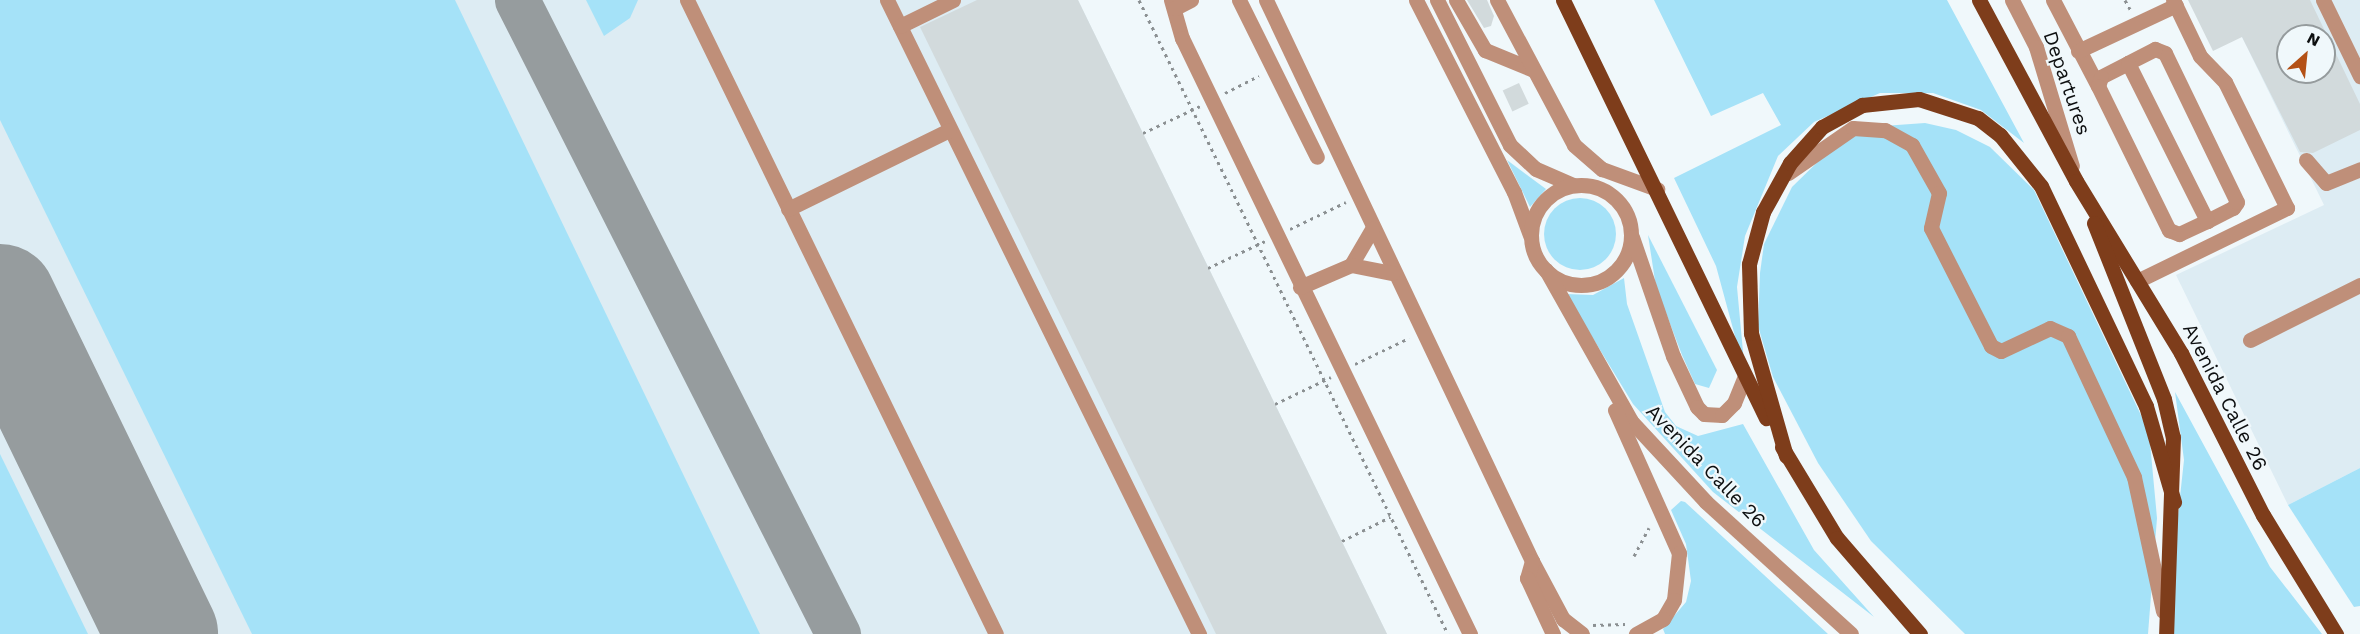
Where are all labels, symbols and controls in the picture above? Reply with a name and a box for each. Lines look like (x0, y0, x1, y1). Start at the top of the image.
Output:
north arrow (2276, 24, 2336, 84)
street label: Departures (2038, 28, 2096, 138)
text: N (2304, 28, 2323, 50)
street label: Avenida Calle 26 (2177, 319, 2273, 475)
street label: Avenida Calle 26 (1641, 399, 1771, 533)

